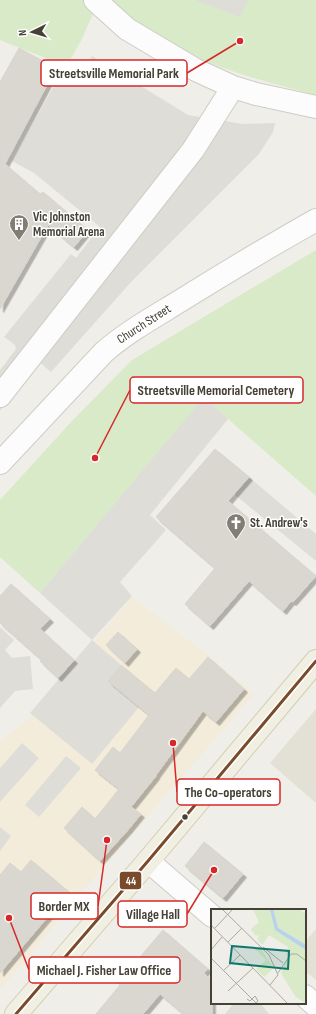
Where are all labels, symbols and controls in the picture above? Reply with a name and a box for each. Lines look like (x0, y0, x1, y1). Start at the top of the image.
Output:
north arrow (12, 12, 52, 52)
text: N (16, 29, 29, 36)
callout: Streetsville Memorial Park (41, 60, 187, 86)
text: Streetsville Memorial Park (49, 65, 179, 82)
place label: Vic Johnston Memorial Arena (33, 209, 105, 240)
building icon: Vic Johnston Memorial Arena (8, 213, 30, 241)
street label: Church Street (114, 301, 174, 347)
callout: Streetsville Memorial Cemetery (130, 377, 303, 403)
text: Streetsville Memorial Cemetery (138, 382, 295, 399)
church icon: St. Andrew's (225, 512, 247, 540)
place label: St. Andrew's (250, 515, 308, 531)
callout: The Co-operators (177, 779, 280, 805)
text: The Co-operators (184, 784, 272, 801)
unlabelled marker (180, 812, 190, 822)
line badge: 44 (119, 871, 142, 890)
text: 44 (126, 875, 136, 888)
callout: Border MX (31, 893, 98, 919)
text: Border MX (39, 898, 90, 915)
callout: Village Hall (118, 901, 187, 927)
text: Village Hall (126, 906, 180, 923)
inset map (211, 909, 306, 1004)
callout: Michael J. Fisher Law Office (29, 957, 180, 983)
text: Michael J. Fisher Law Office (37, 962, 171, 979)

